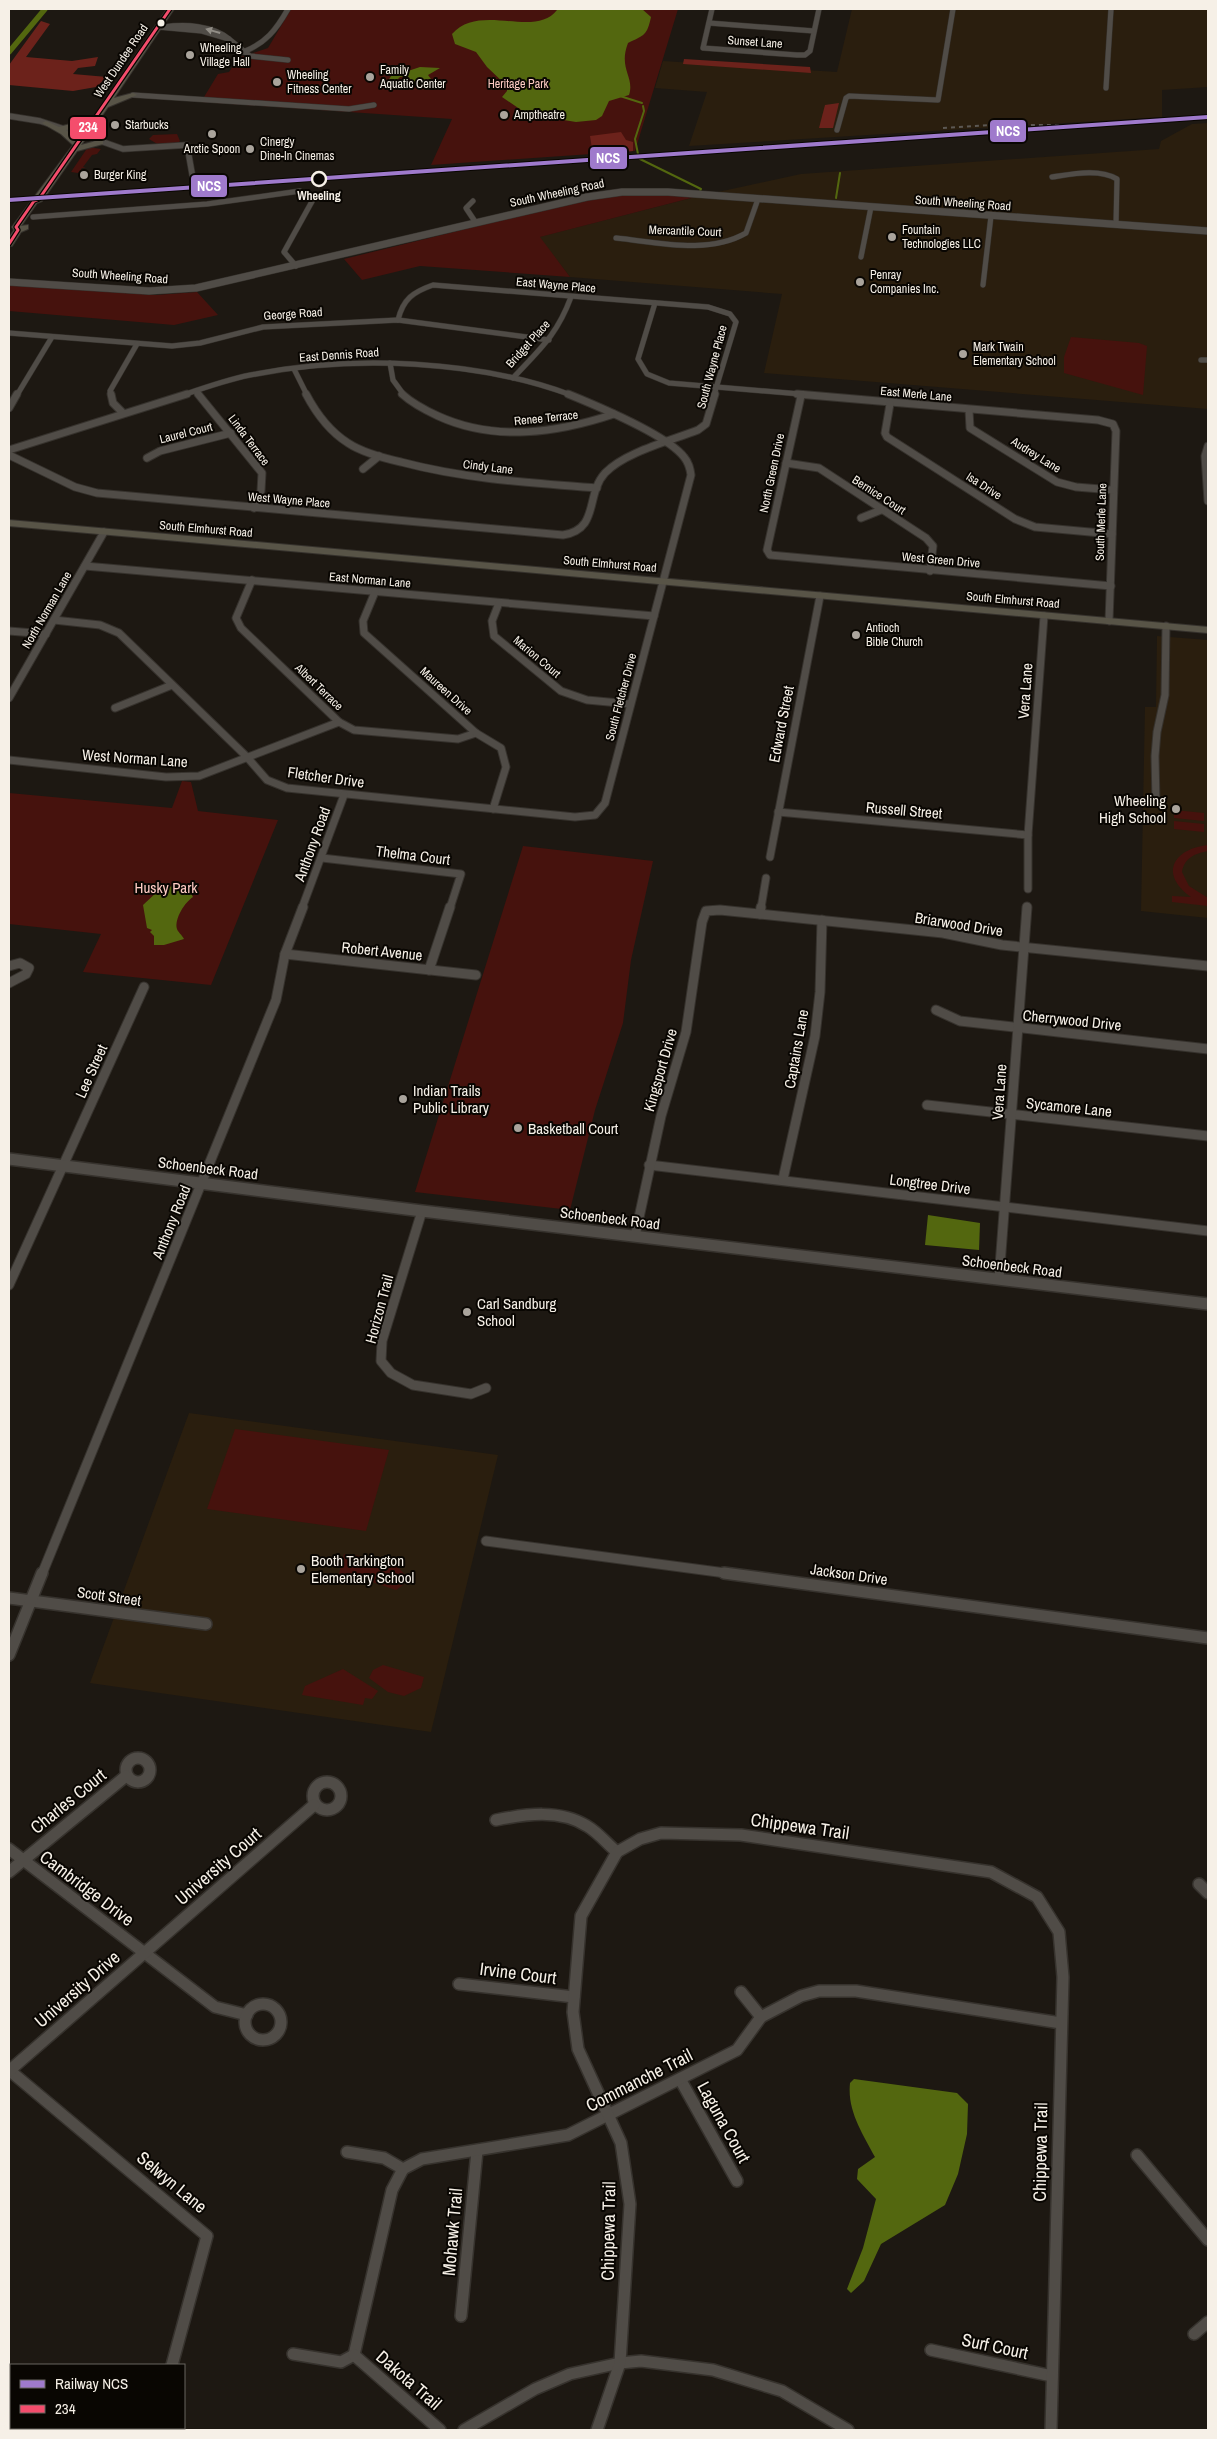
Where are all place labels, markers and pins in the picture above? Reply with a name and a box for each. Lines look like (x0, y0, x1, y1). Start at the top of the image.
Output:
unlabelled marker (156, 18, 166, 28)
place label: Wheeling Village Hall (200, 40, 250, 70)
marker: Wheeling Village Hall (184, 49, 196, 61)
place label: Family Aquatic Center (379, 62, 446, 92)
place label: Wheeling Fitness Center (287, 67, 352, 97)
marker: Family Aquatic Center (364, 71, 376, 83)
marker: Wheeling Fitness Center (271, 76, 283, 88)
place label: Amptheatre (513, 107, 565, 123)
marker: Amptheatre (498, 109, 510, 121)
place label: Starbucks (125, 117, 169, 133)
marker: Starbucks (109, 119, 121, 131)
marker: Arctic Spoon (206, 128, 218, 140)
place label: Cinergy Dine-In Cinemas (260, 134, 334, 164)
place label: Arctic Spoon (183, 141, 240, 157)
marker: Cinergy Dine-In Cinemas (244, 143, 256, 155)
place label: Burger King (94, 167, 147, 183)
marker: Burger King (78, 169, 90, 181)
marker: Wheeling (311, 171, 327, 187)
place label: Wheeling (297, 188, 341, 204)
place label: Fountain Technologies LLC (902, 222, 981, 252)
marker: Fountain Technologies LLC (886, 231, 898, 243)
place label: Penray Companies Inc. (870, 267, 939, 297)
marker: Penray Companies Inc. (854, 276, 866, 288)
place label: Mark Twain Elementary School (973, 339, 1056, 369)
marker: Mark Twain Elementary School (957, 348, 969, 360)
place label: Antioch Bible Church (865, 620, 923, 650)
marker: Antioch Bible Church (850, 629, 862, 641)
place label: Wheeling High School (1099, 790, 1166, 828)
marker: Wheeling High School (1170, 803, 1182, 815)
place label: Indian Trails Public Library (413, 1080, 490, 1118)
marker: Indian Trails Public Library (397, 1093, 409, 1105)
place label: Basketball Court (528, 1118, 619, 1139)
marker: Basketball Court (512, 1122, 524, 1134)
place label: Carl Sandburg School (477, 1293, 556, 1331)
marker: Carl Sandburg School (461, 1306, 473, 1318)
place label: Booth Tarkington Elementary School (311, 1550, 414, 1588)
marker: Booth Tarkington Elementary School (295, 1563, 307, 1575)

